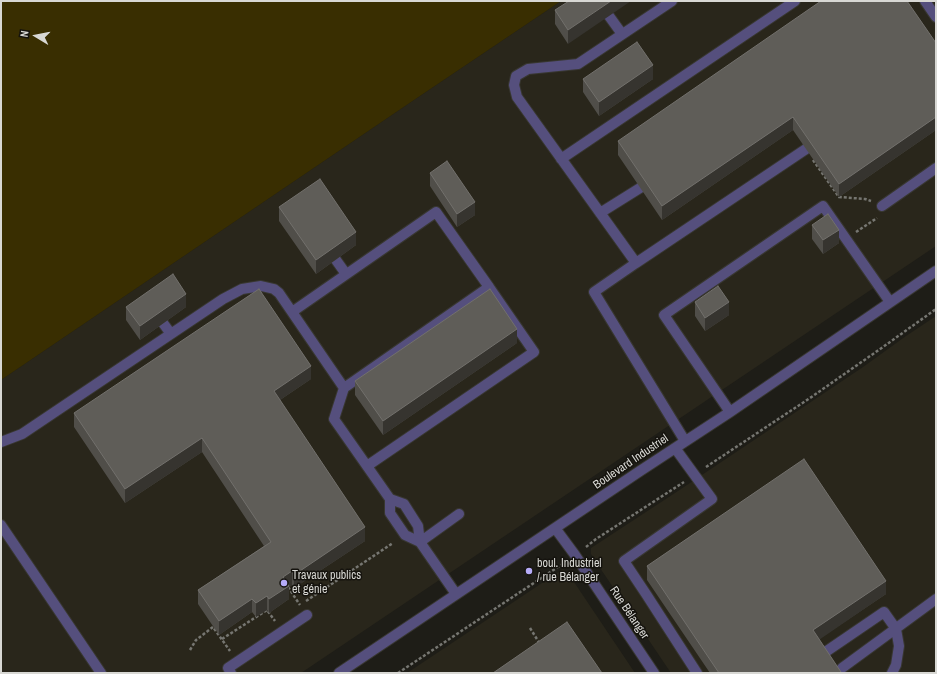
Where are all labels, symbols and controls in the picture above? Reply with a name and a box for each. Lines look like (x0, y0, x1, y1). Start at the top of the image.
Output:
north arrow (16, 16, 56, 56)
text: N (17, 30, 32, 38)
street label: Boulevard Industriel (591, 432, 671, 492)
place label: boul. Industriel / rue Bélanger (537, 557, 602, 585)
marker: boul. Industriel / rue Bélanger (524, 566, 534, 576)
place label: Travaux publics et génie (292, 569, 361, 597)
marker: Travaux publics et génie (279, 578, 289, 588)
street label: Rue Bélanger (606, 584, 652, 642)

